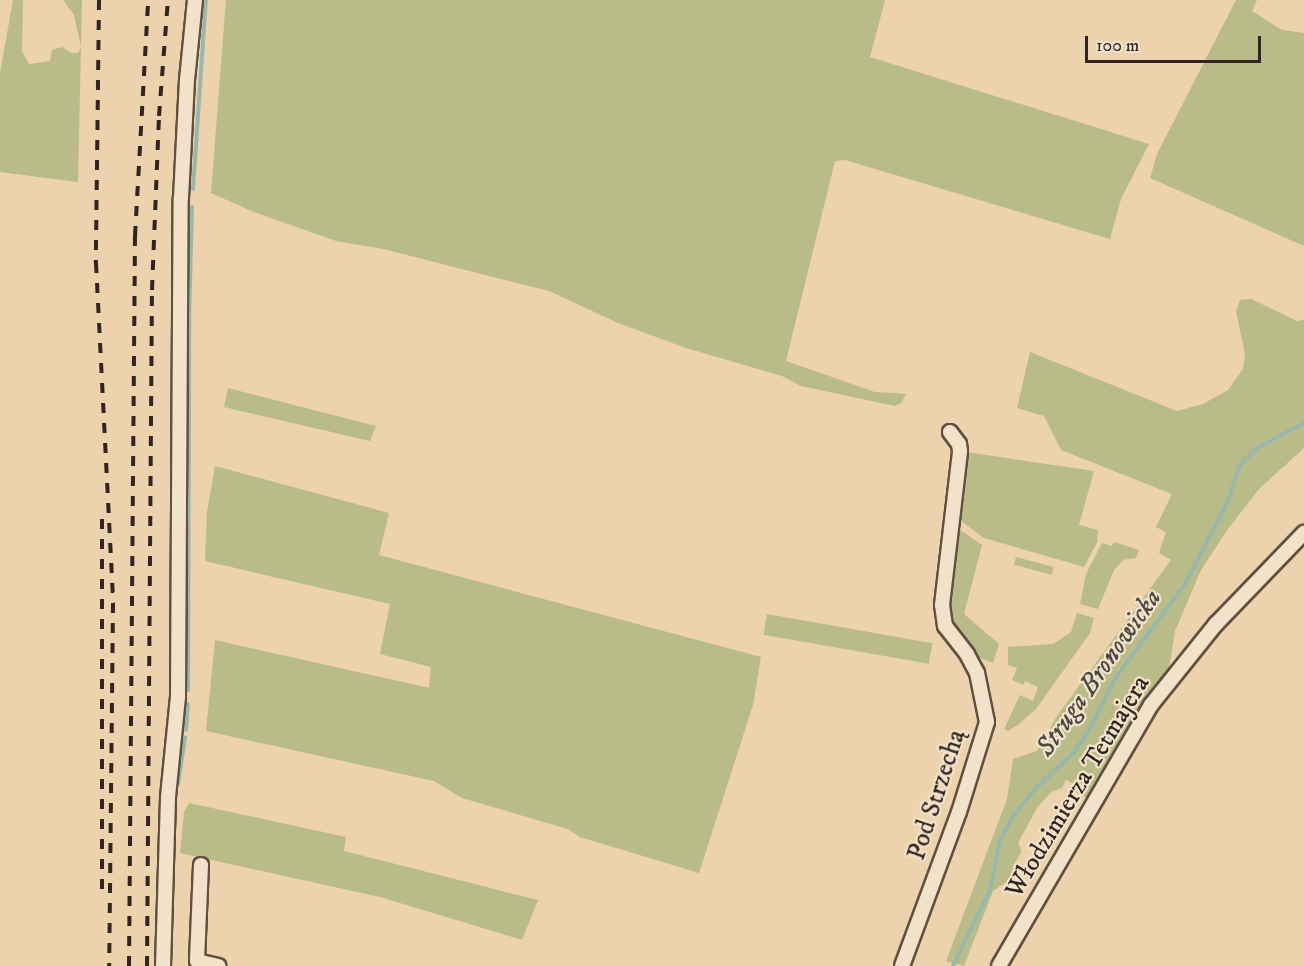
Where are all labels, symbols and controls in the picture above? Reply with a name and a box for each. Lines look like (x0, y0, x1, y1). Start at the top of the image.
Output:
scale bar (1088, 24, 1264, 62)
text: 100 m (1096, 35, 1139, 57)
water label: Struga Bronowicka (1029, 583, 1169, 763)
street label: Włodzimierza Tetmajera (999, 670, 1157, 904)
street label: Pod Strzechą (901, 726, 973, 864)

